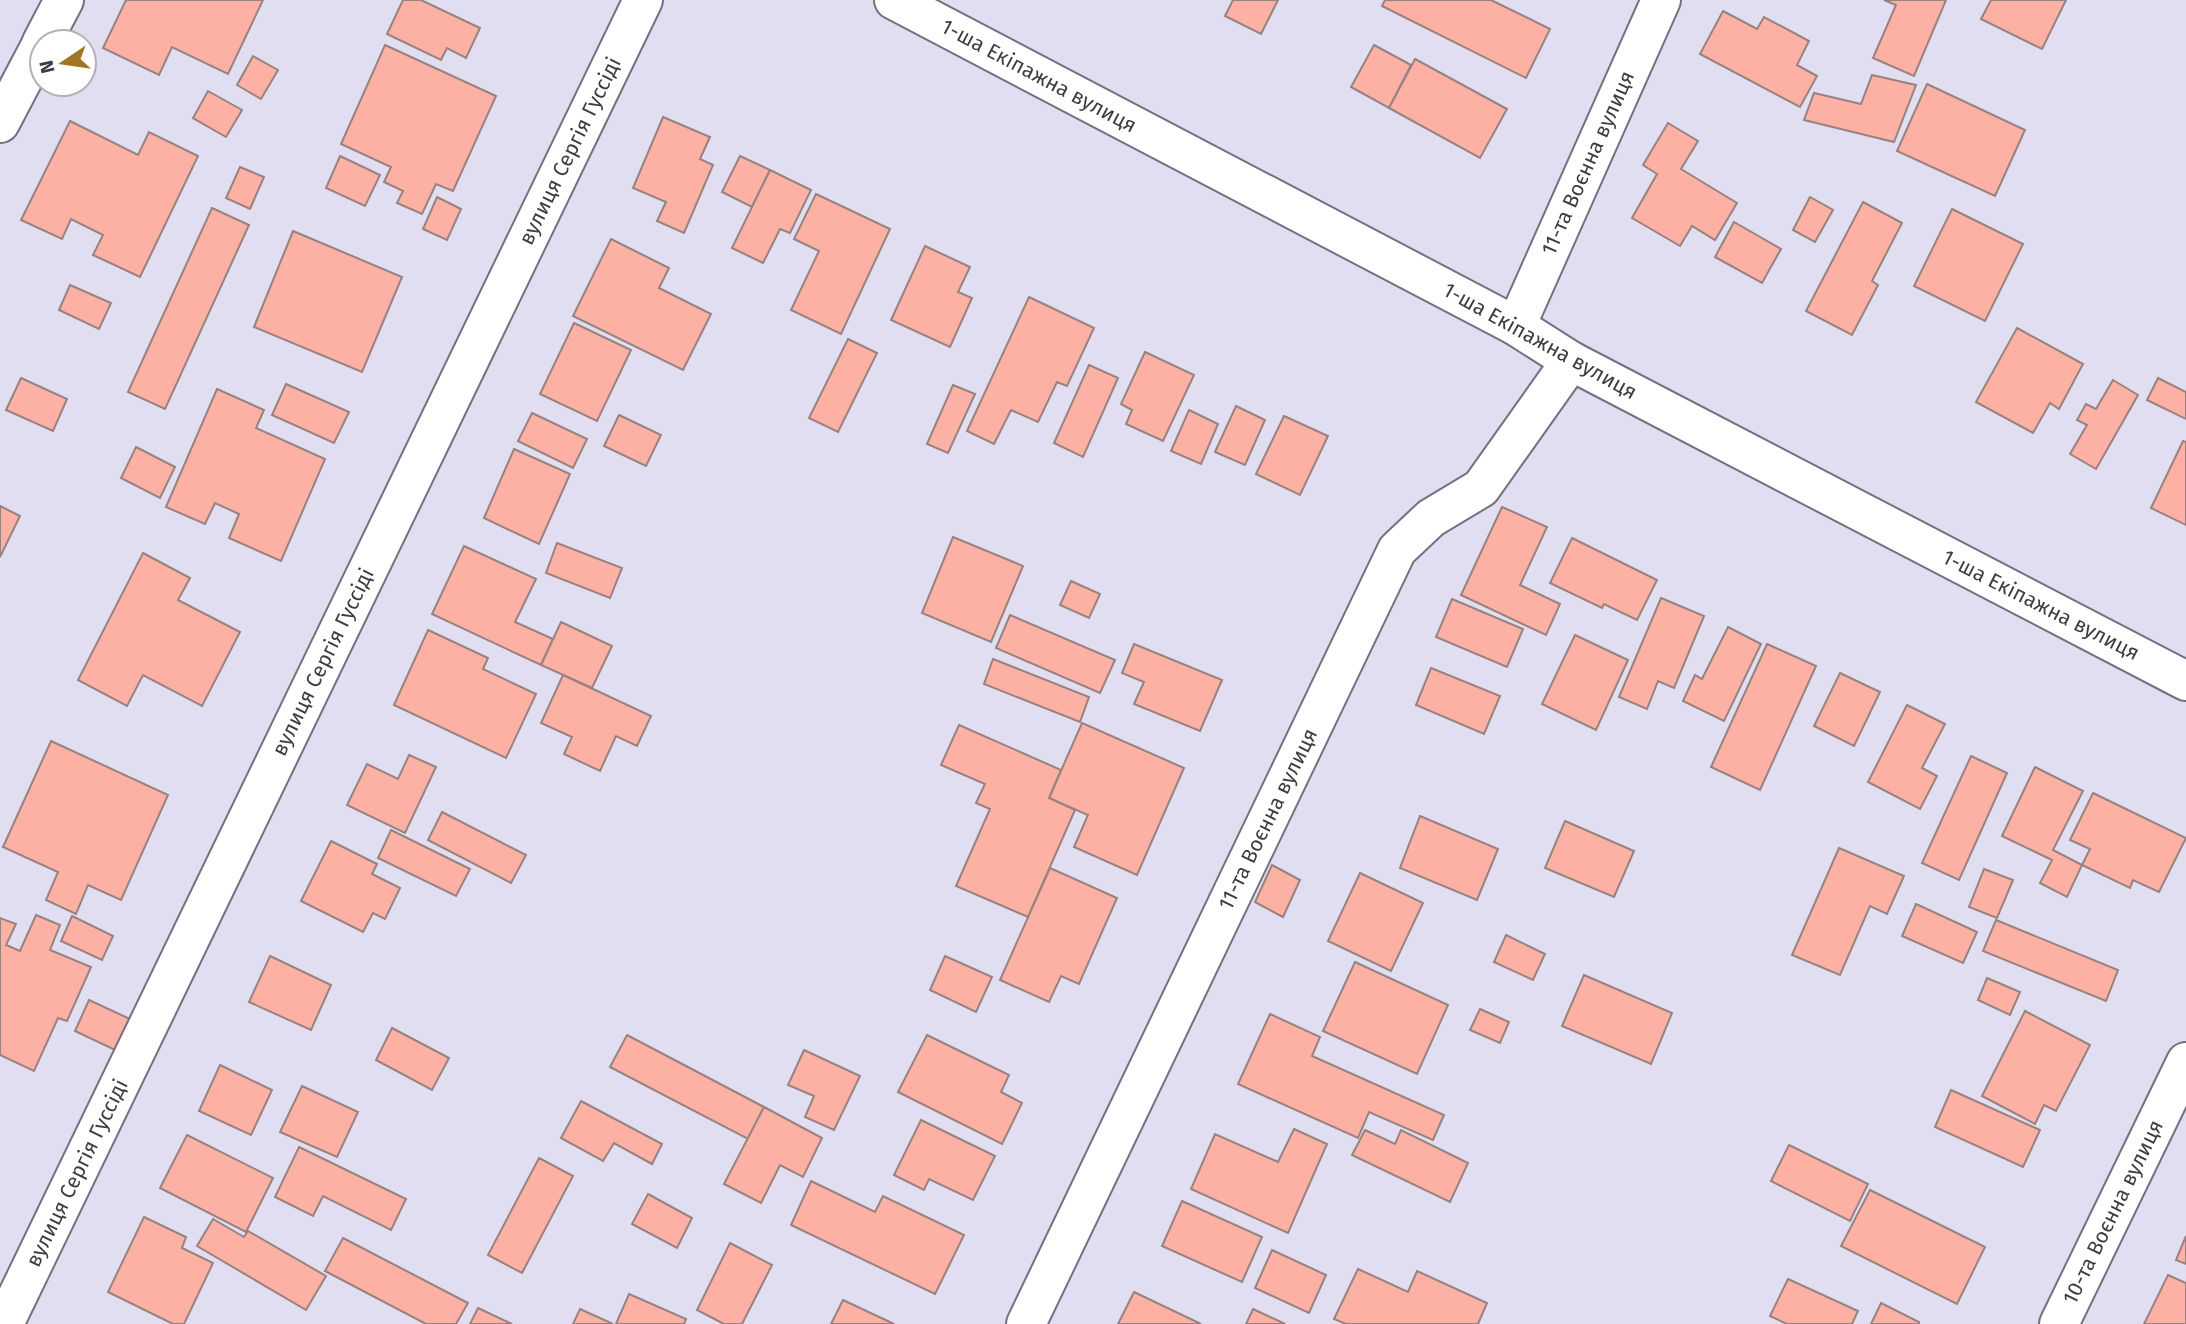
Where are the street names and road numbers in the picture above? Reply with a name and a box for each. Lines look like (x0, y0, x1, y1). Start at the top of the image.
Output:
street label: 1-ша Екіпажна вулиця (937, 13, 1141, 139)
street label: вулиця Сергія Гуссіді (513, 53, 627, 249)
street label: 11-та Воєнна вулиця (1536, 67, 1640, 259)
street label: 1-ша Екіпажна вулиця (1439, 277, 1641, 405)
street label: 1-ша Екіпажна вулиця (1938, 544, 2144, 666)
street label: вулиця Сергія Гуссіді (266, 564, 380, 760)
street label: 11-та Воєнна вулиця (1213, 724, 1323, 914)
street label: вулиця Сергія Гуссіді (20, 1075, 134, 1271)
street label: 10-та Воєнна вулиця (2057, 1116, 2169, 1308)

